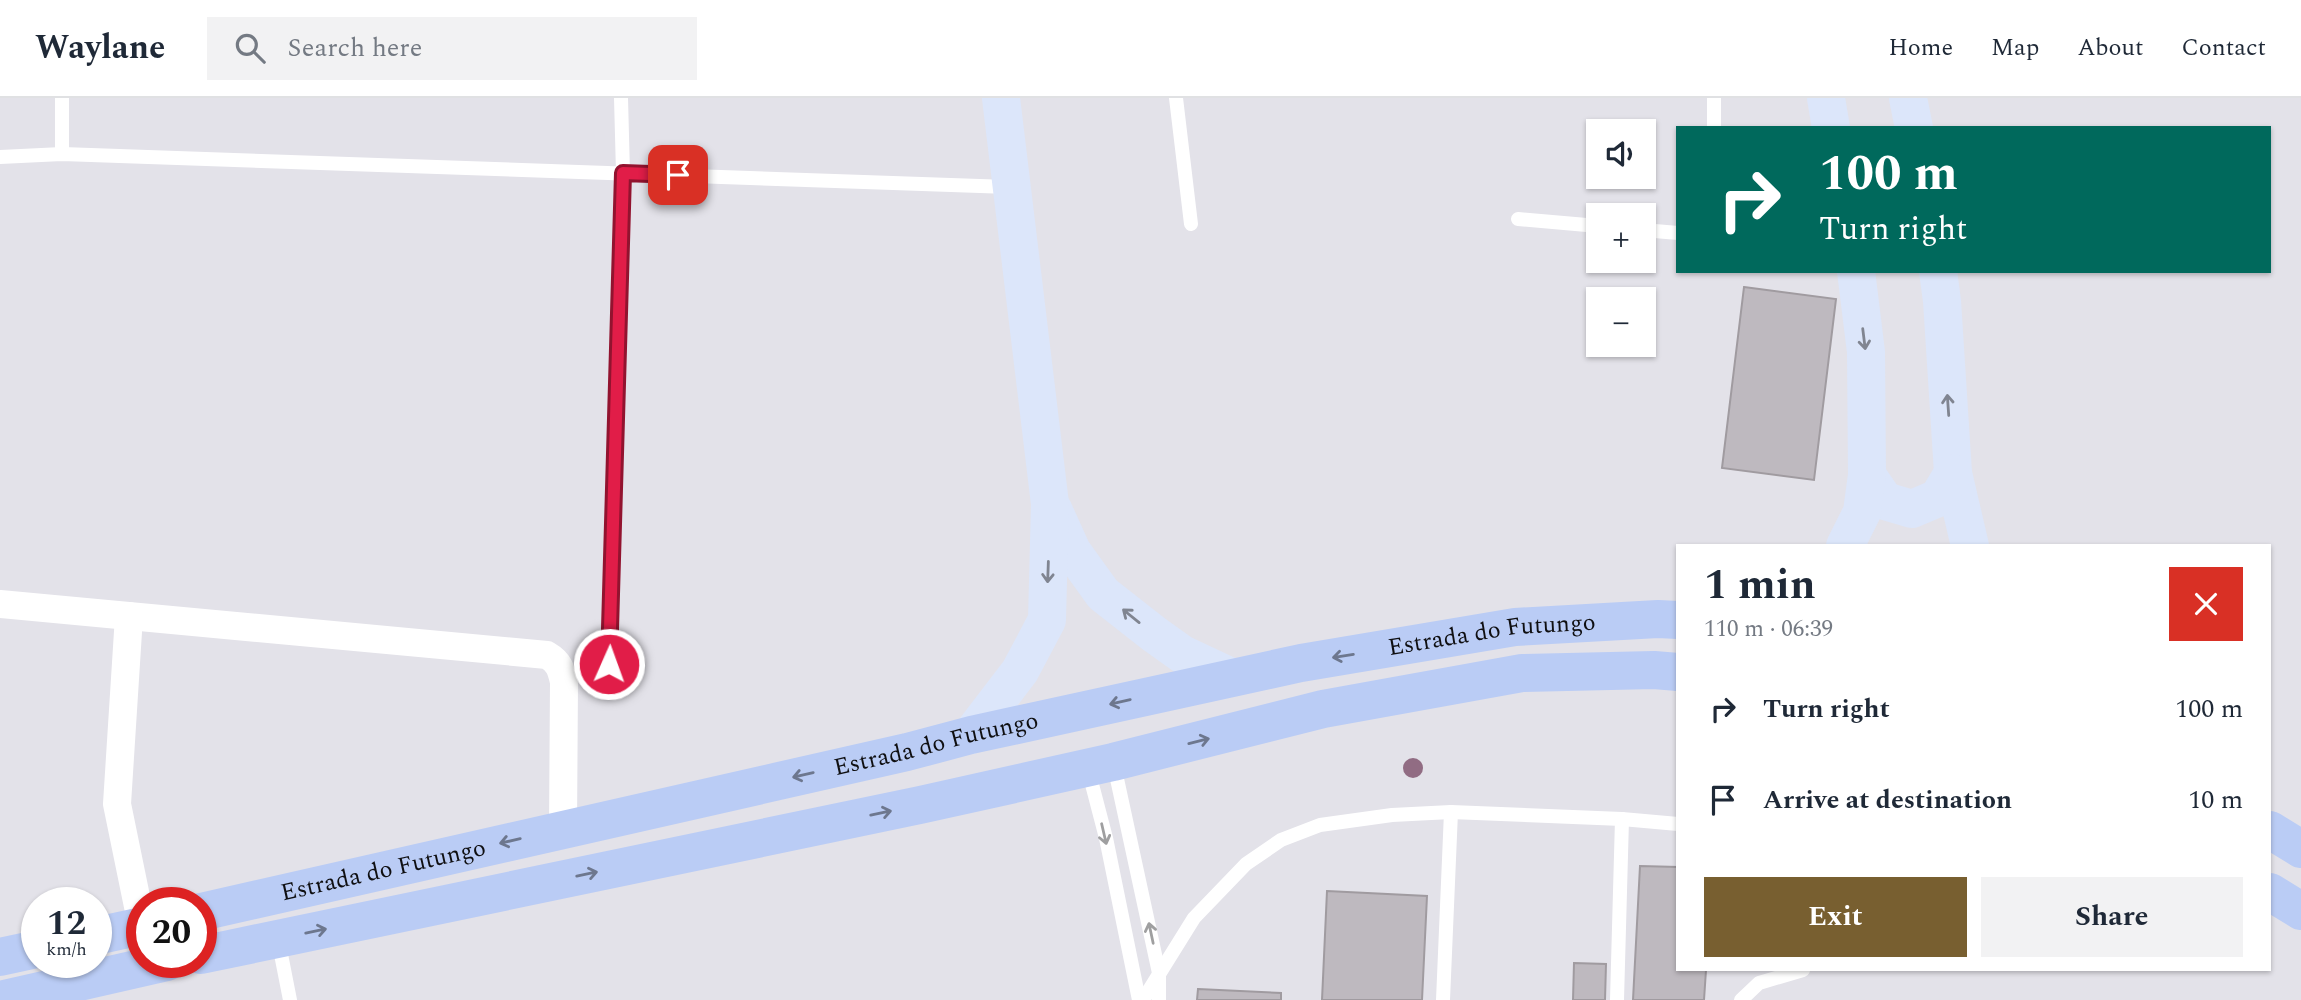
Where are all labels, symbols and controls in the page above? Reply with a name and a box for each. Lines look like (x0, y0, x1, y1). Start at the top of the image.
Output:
search box (207, 17, 697, 80)
text: Waylane (35, 23, 165, 73)
text: Search here (287, 28, 422, 68)
icon: search (231, 29, 269, 67)
text: Home (1888, 30, 1953, 66)
text: Map (1991, 30, 2039, 66)
text: About (2077, 30, 2143, 66)
text: Contact (2181, 30, 2266, 66)
map controls (1586, 119, 1656, 357)
button: sound (1586, 119, 1656, 189)
text: 100 m (1819, 137, 1958, 212)
pin (648, 145, 708, 205)
icon: right (1704, 154, 1795, 245)
icon: arrive (659, 156, 697, 194)
button: + (1586, 203, 1656, 273)
text: Turn right (1819, 205, 1967, 254)
button: − (1586, 287, 1656, 357)
one-way arrow (1857, 327, 1870, 350)
one-way arrow (1942, 394, 1955, 417)
text: 1 min (1704, 554, 1816, 617)
one-way arrow (1042, 560, 1055, 583)
button: close (2169, 567, 2243, 641)
street label: Estrada do Futungo (1385, 605, 1597, 666)
one-way arrow (1123, 609, 1141, 624)
text: 110 m · 06:39 (1704, 612, 1833, 647)
position arrow (572, 627, 646, 701)
one-way arrow (1332, 650, 1355, 663)
text: Turn right (1763, 689, 1890, 729)
text: 100 m (2175, 689, 2243, 729)
icon: right (1704, 690, 1742, 728)
one-way arrow (1109, 696, 1132, 709)
street label: Estrada do Futungo (830, 703, 1042, 786)
one-way arrow (1187, 734, 1210, 747)
one-way arrow (792, 769, 815, 783)
text: Arrive at destination (1763, 780, 2012, 820)
text: 10 m (2188, 780, 2243, 820)
icon: arrive (1704, 781, 1742, 819)
one-way arrow (869, 805, 892, 819)
one-way arrow (1098, 822, 1112, 845)
street label: Estrada do Futungo (277, 830, 489, 911)
one-way arrow (499, 835, 522, 849)
one-way arrow (575, 867, 598, 881)
button: Exit (1704, 877, 1967, 957)
button: Share (1981, 877, 2243, 957)
speed limit sign: 20 (126, 887, 217, 978)
text: 12 (47, 897, 86, 950)
one-way arrow (1143, 922, 1157, 945)
one-way arrow (304, 923, 327, 937)
text: km/h (46, 936, 87, 963)

